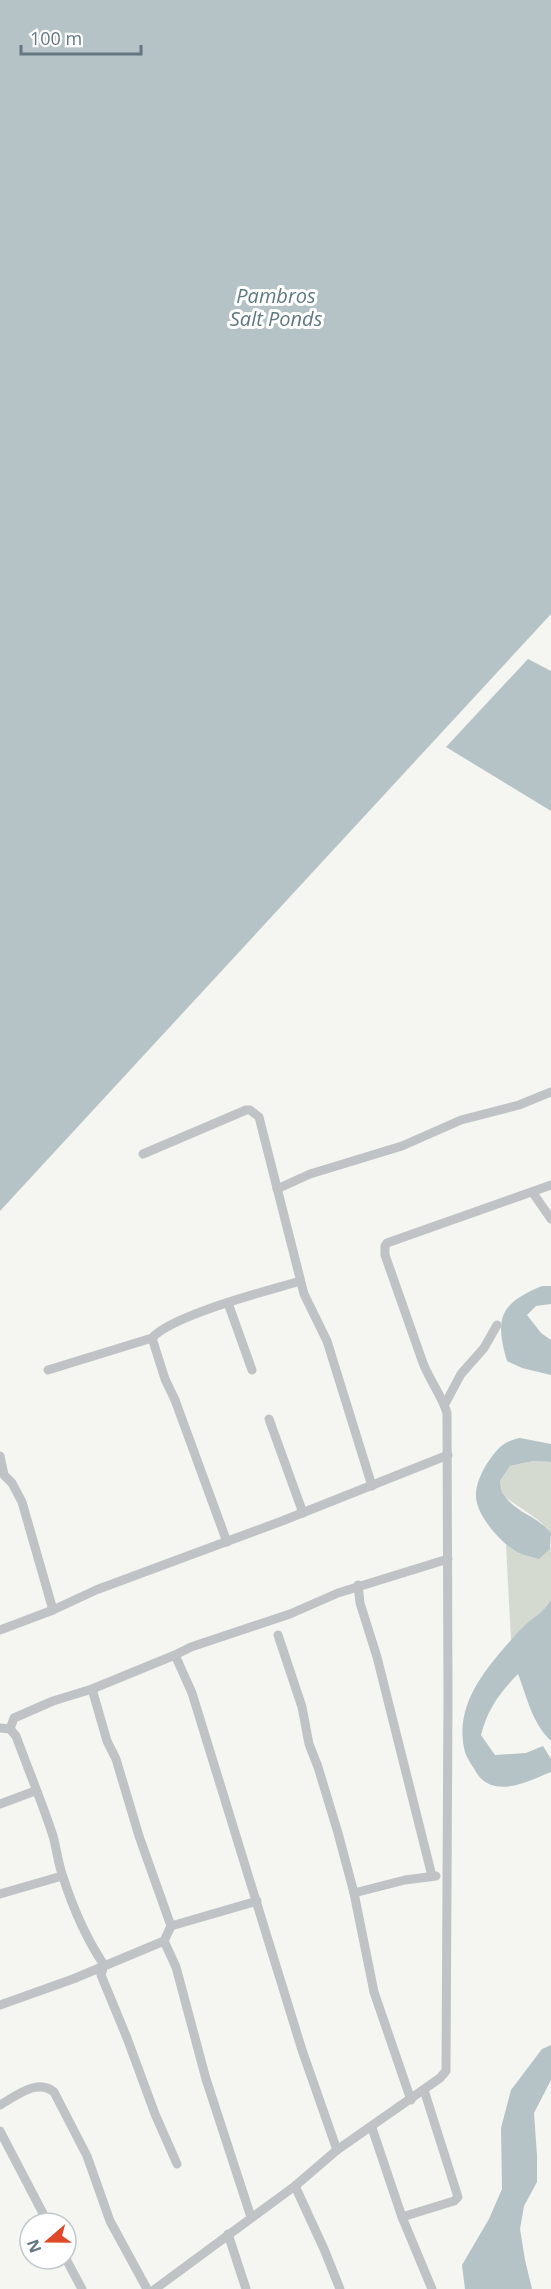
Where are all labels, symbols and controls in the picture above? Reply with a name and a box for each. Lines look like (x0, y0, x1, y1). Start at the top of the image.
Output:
scale bar (21, 18, 141, 56)
text: 100 m (30, 26, 82, 50)
water label: Pambros Salt Ponds (230, 282, 323, 332)
north arrow (18, 2211, 78, 2271)
text: N (21, 2236, 46, 2256)

